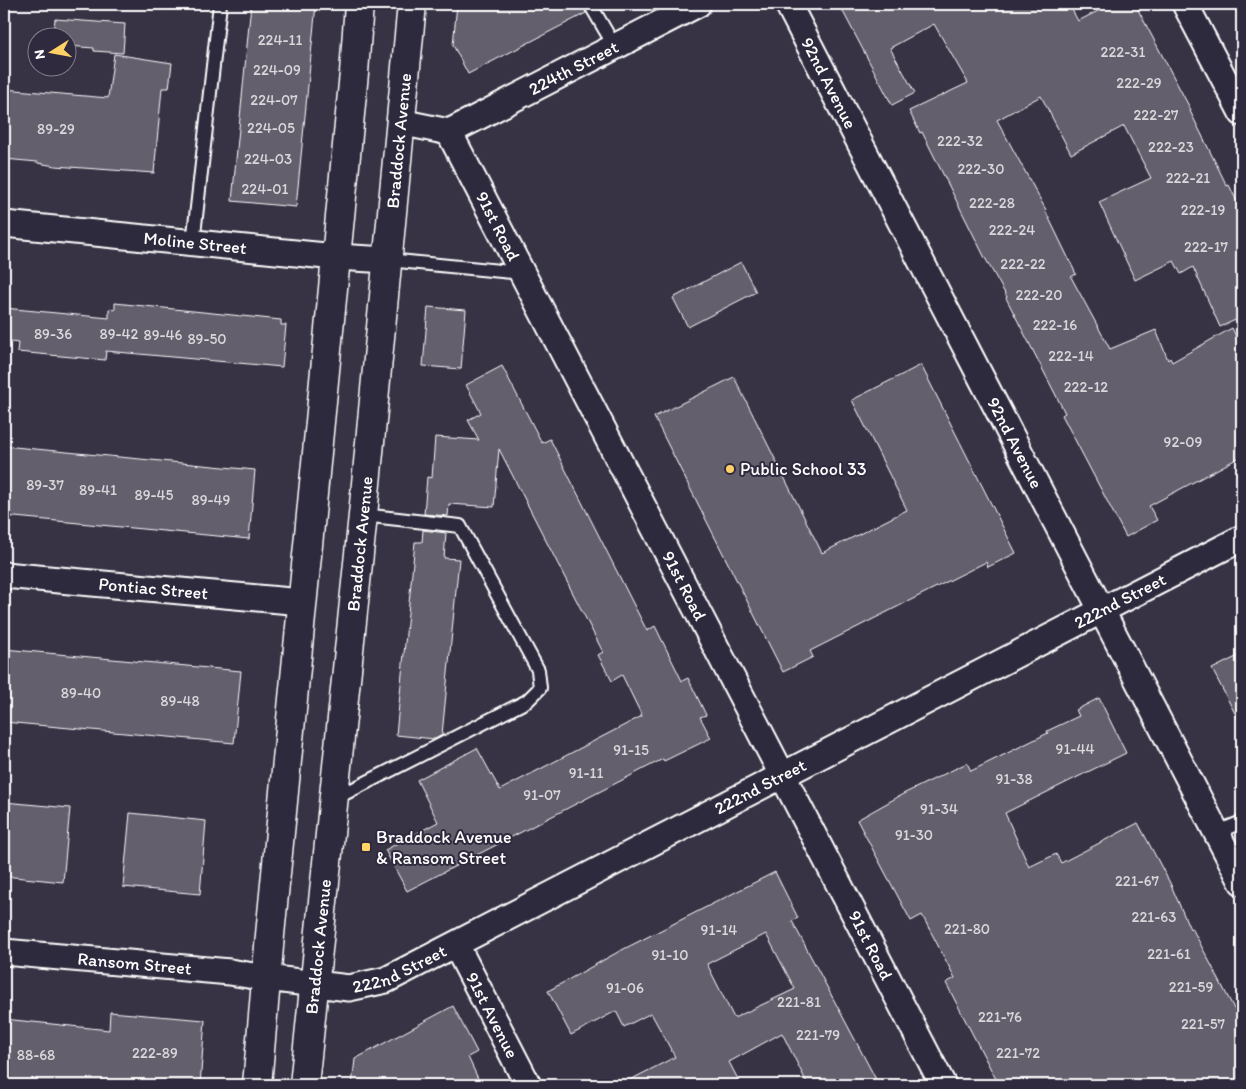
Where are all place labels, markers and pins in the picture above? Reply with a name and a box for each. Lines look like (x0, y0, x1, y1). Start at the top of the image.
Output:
place label: Public School 33 (740, 458, 867, 480)
marker: Public School 33 (724, 463, 736, 475)
place label: Braddock Avenue & Ransom Street (376, 826, 512, 869)
marker: Braddock Avenue & Ransom Street (360, 841, 372, 853)

